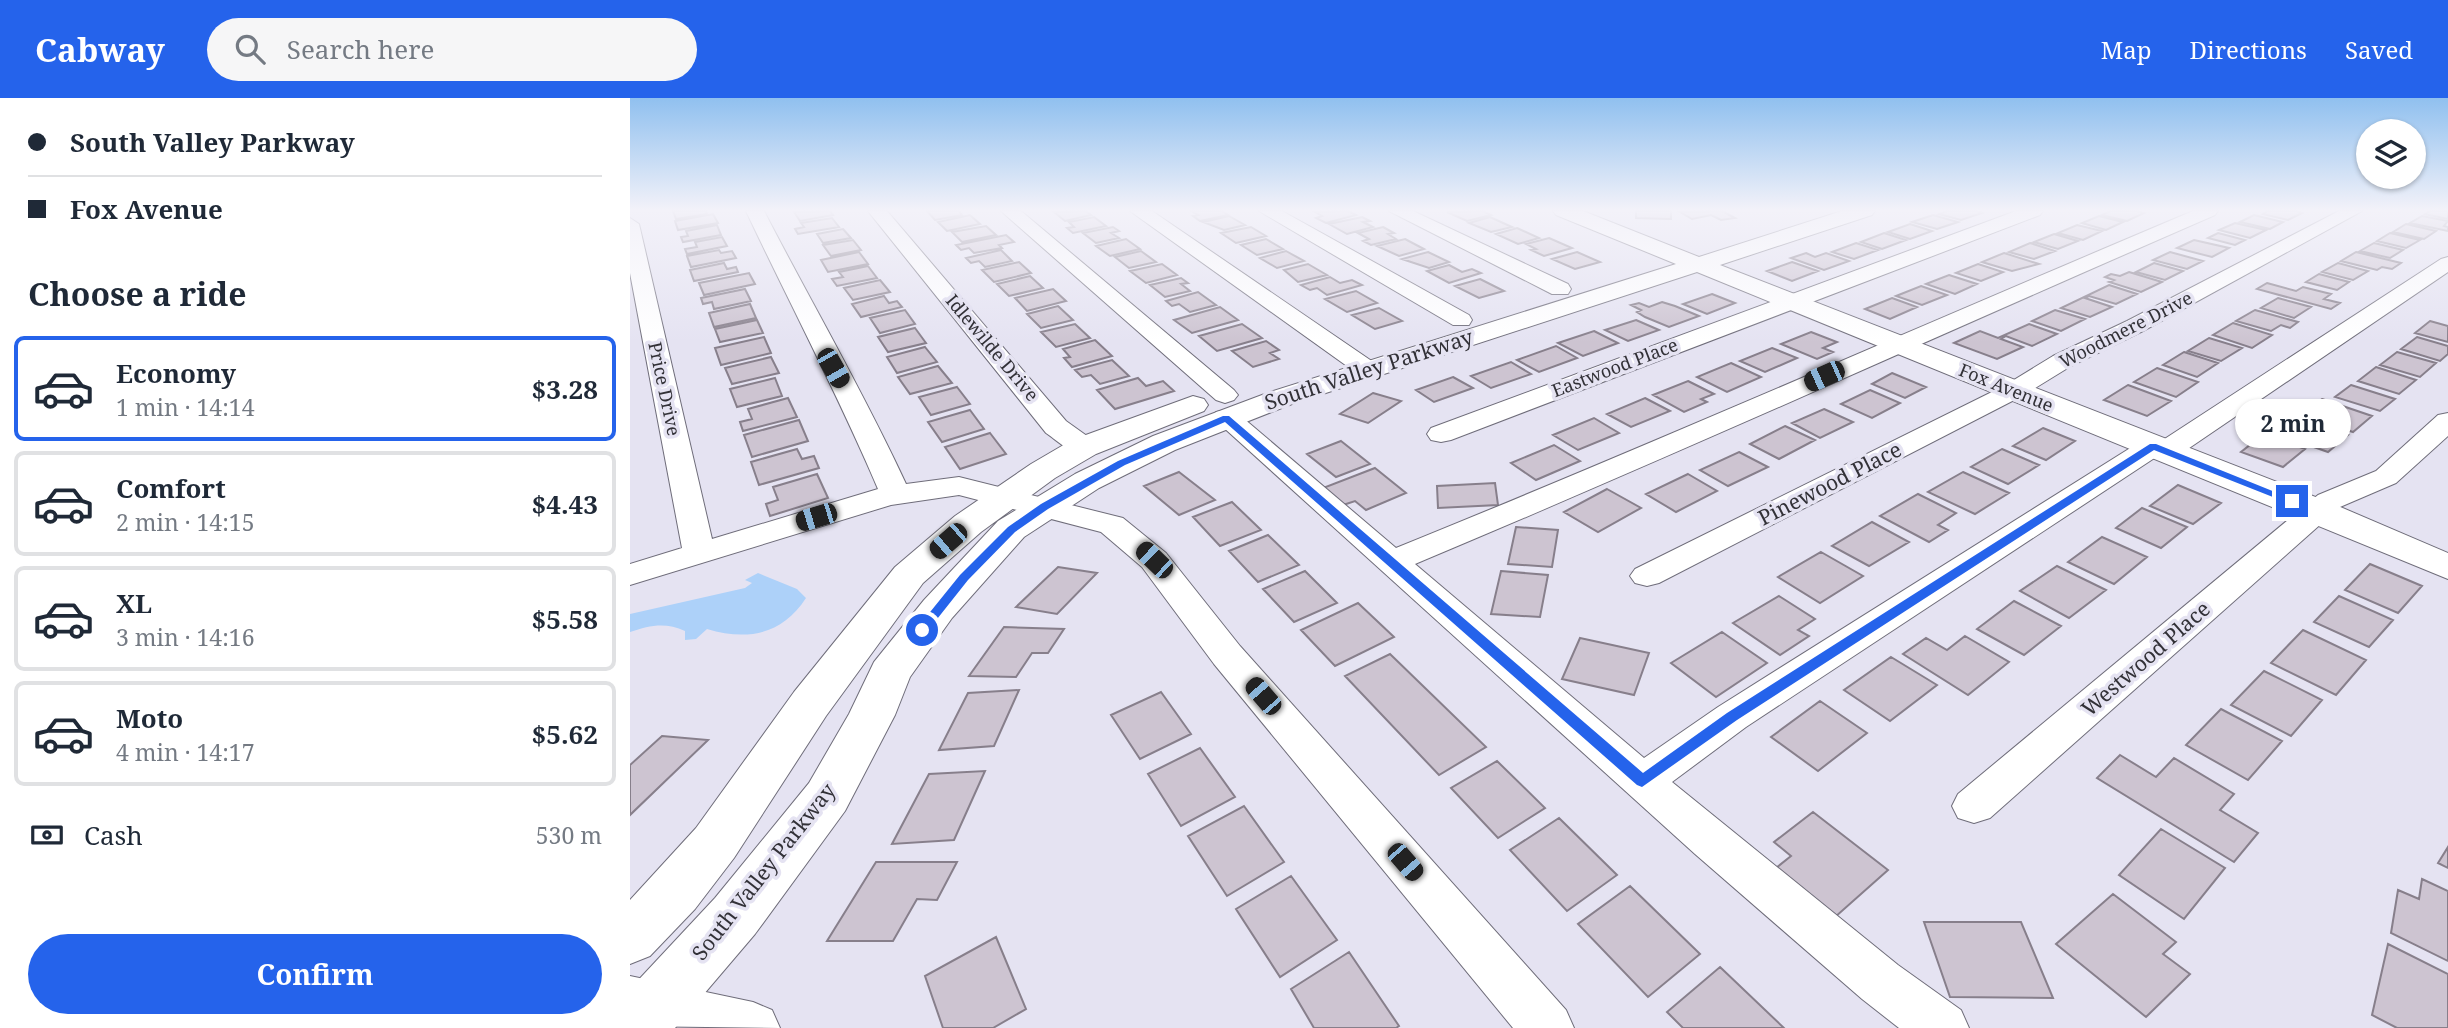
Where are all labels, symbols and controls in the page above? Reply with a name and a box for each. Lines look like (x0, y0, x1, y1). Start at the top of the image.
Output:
search box (207, 18, 697, 81)
text: Cabway (35, 27, 165, 72)
icon: search (231, 30, 269, 68)
text: Search here (287, 31, 434, 67)
text: Map (2101, 33, 2152, 66)
text: Directions (2190, 33, 2307, 66)
text: Saved (2345, 33, 2413, 66)
map controls (2356, 119, 2426, 189)
button: layers (2356, 119, 2426, 189)
text: South Valley Parkway (70, 124, 355, 160)
text: Fox Avenue (70, 191, 223, 227)
text: Choose a ride (28, 272, 247, 315)
street label: Woodmere Drive (2055, 285, 2196, 373)
street label: Idlewilde Drive (941, 289, 1045, 406)
street label: South Valley Parkway (1261, 322, 1477, 416)
street label: Eastwood Place (1548, 332, 1681, 402)
street label: Price Drive (643, 340, 687, 438)
car (814, 345, 853, 391)
text: Economy (116, 355, 236, 391)
icon: car (32, 357, 95, 420)
street label: Fox Avenue (1956, 357, 2057, 417)
car (1801, 358, 1848, 394)
text: $3.28 (532, 371, 598, 407)
text: 1 min · 14:14 (116, 391, 254, 423)
callout: 2 min (2234, 400, 2350, 448)
text: 2 min (2260, 407, 2326, 439)
street label: Pinewood Place (1753, 435, 1906, 531)
text: Comfort (116, 470, 226, 506)
icon: car (32, 472, 95, 535)
route end (2276, 485, 2308, 517)
text: $4.43 (532, 486, 598, 522)
car (793, 501, 840, 533)
text: 2 min · 14:15 (116, 506, 254, 538)
car (926, 519, 971, 563)
car (1132, 538, 1177, 582)
text: XL (116, 585, 152, 621)
icon: car (32, 587, 95, 650)
street label: Westwood Place (2075, 595, 2216, 722)
text: $5.58 (532, 601, 598, 637)
route start (906, 614, 938, 646)
text: 3 min · 14:16 (116, 621, 254, 653)
car (1242, 673, 1285, 719)
text: Moto (116, 700, 183, 736)
icon: car (32, 702, 95, 765)
text: $5.62 (532, 716, 598, 752)
text: 4 min · 14:17 (116, 736, 254, 768)
street label: South Valley Parkway (685, 777, 841, 966)
icon: cash (28, 816, 66, 854)
text: Cash (84, 817, 143, 853)
text: 530 m (536, 819, 602, 851)
car (1384, 839, 1427, 885)
button: Confirm (28, 934, 602, 1014)

